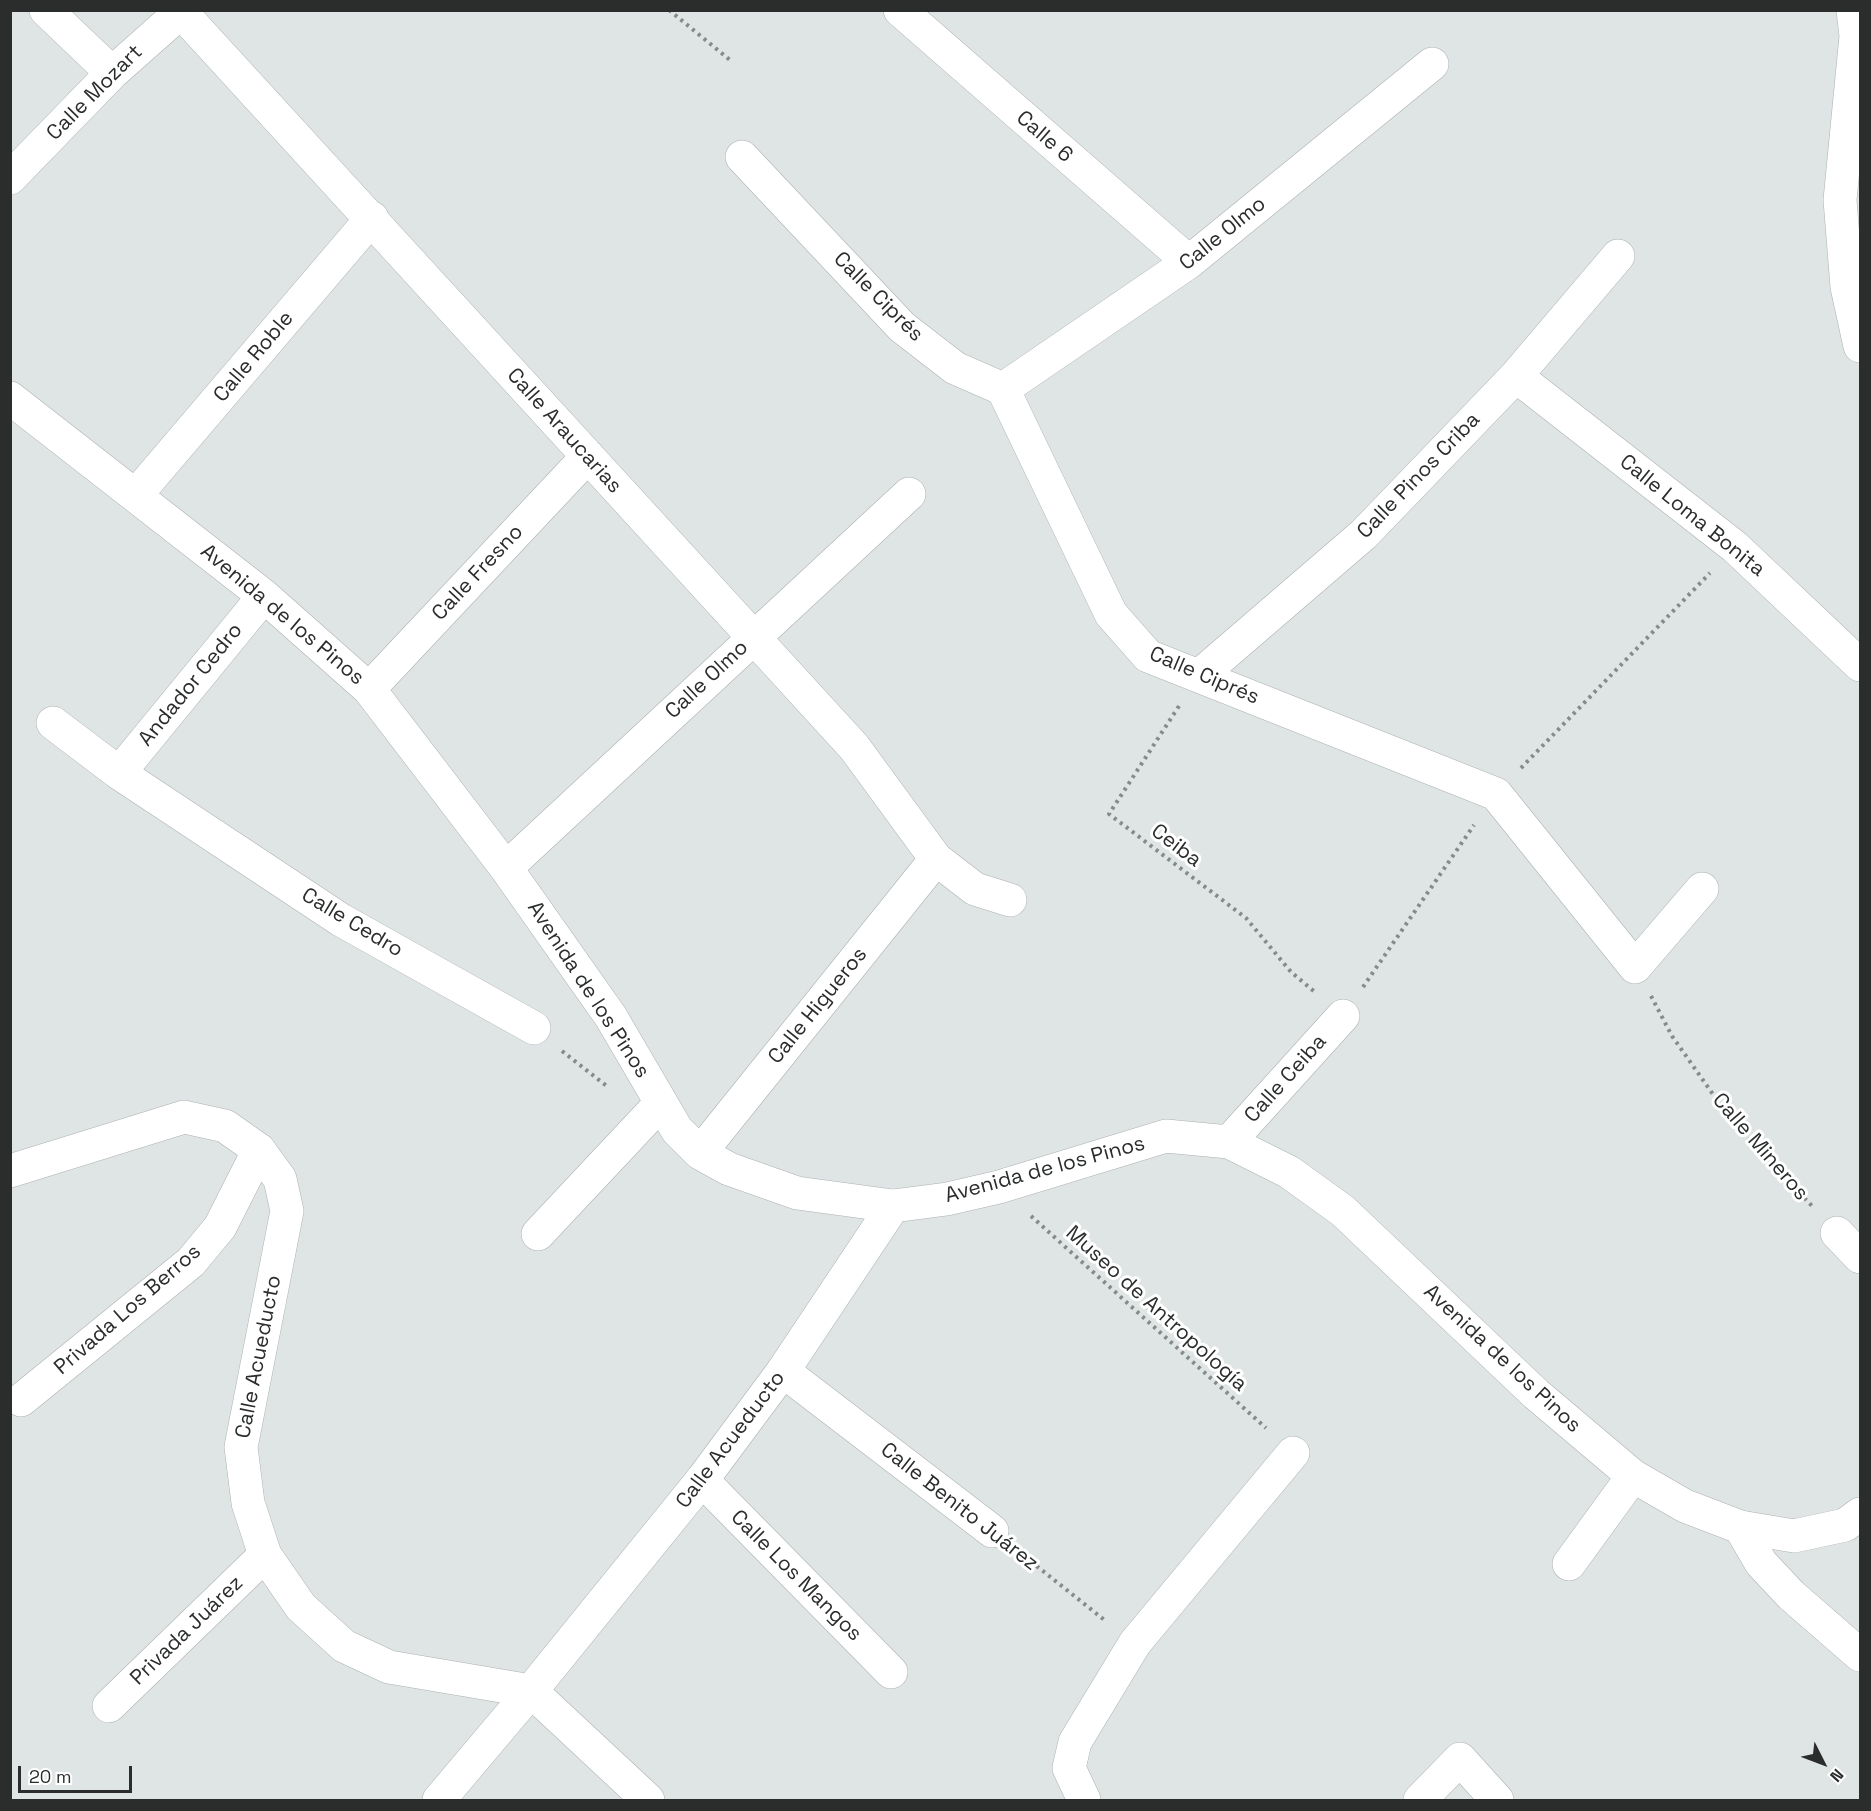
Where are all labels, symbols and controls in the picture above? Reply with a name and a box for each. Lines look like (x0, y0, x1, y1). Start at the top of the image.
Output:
street label: Calle Mozart (42, 40, 148, 146)
street label: Calle 6 (1011, 106, 1077, 168)
street label: Calle Olmo (1175, 192, 1271, 276)
street label: Calle Ciprés (828, 247, 928, 347)
street label: Calle Roble (209, 306, 299, 408)
street label: Calle Araucarias (501, 363, 627, 499)
street label: Calle Pinos Criba (1352, 408, 1486, 544)
street label: Calle Loma Bonita (1614, 450, 1770, 582)
street label: Calle Fresno (427, 520, 529, 626)
street label: Avenida de los Pinos (195, 539, 369, 691)
street label: Andador Cedro (134, 618, 248, 752)
street label: Calle Olmo (660, 635, 754, 725)
street label: Calle Ciprés (1145, 642, 1263, 710)
street label: Ceiba (1146, 819, 1206, 873)
street label: Calle Cedro (297, 883, 407, 963)
street label: Avenida de los Pinos (521, 897, 655, 1083)
street label: Calle Higueros (763, 943, 873, 1069)
street label: Calle Ceiba (1240, 1030, 1332, 1128)
street label: Calle Mineros (1707, 1088, 1813, 1206)
street label: Avenida de los Pinos (942, 1131, 1148, 1209)
street label: Museo de Antropología (1060, 1221, 1252, 1397)
street label: Privada Los Berros (50, 1239, 206, 1381)
street label: Calle Acueducto (231, 1273, 287, 1441)
street label: Avenida de los Pinos (1418, 1280, 1586, 1438)
street label: Calle Acueducto (671, 1366, 791, 1514)
street label: Calle Benito Juárez (875, 1438, 1043, 1576)
street label: Calle Los Mangos (725, 1505, 867, 1647)
street label: Privada Juárez (125, 1571, 249, 1691)
north arrow (1793, 1733, 1853, 1793)
scale bar (21, 1754, 135, 1792)
text: N (1825, 1764, 1848, 1786)
text: 20 m (29, 1765, 72, 1788)

